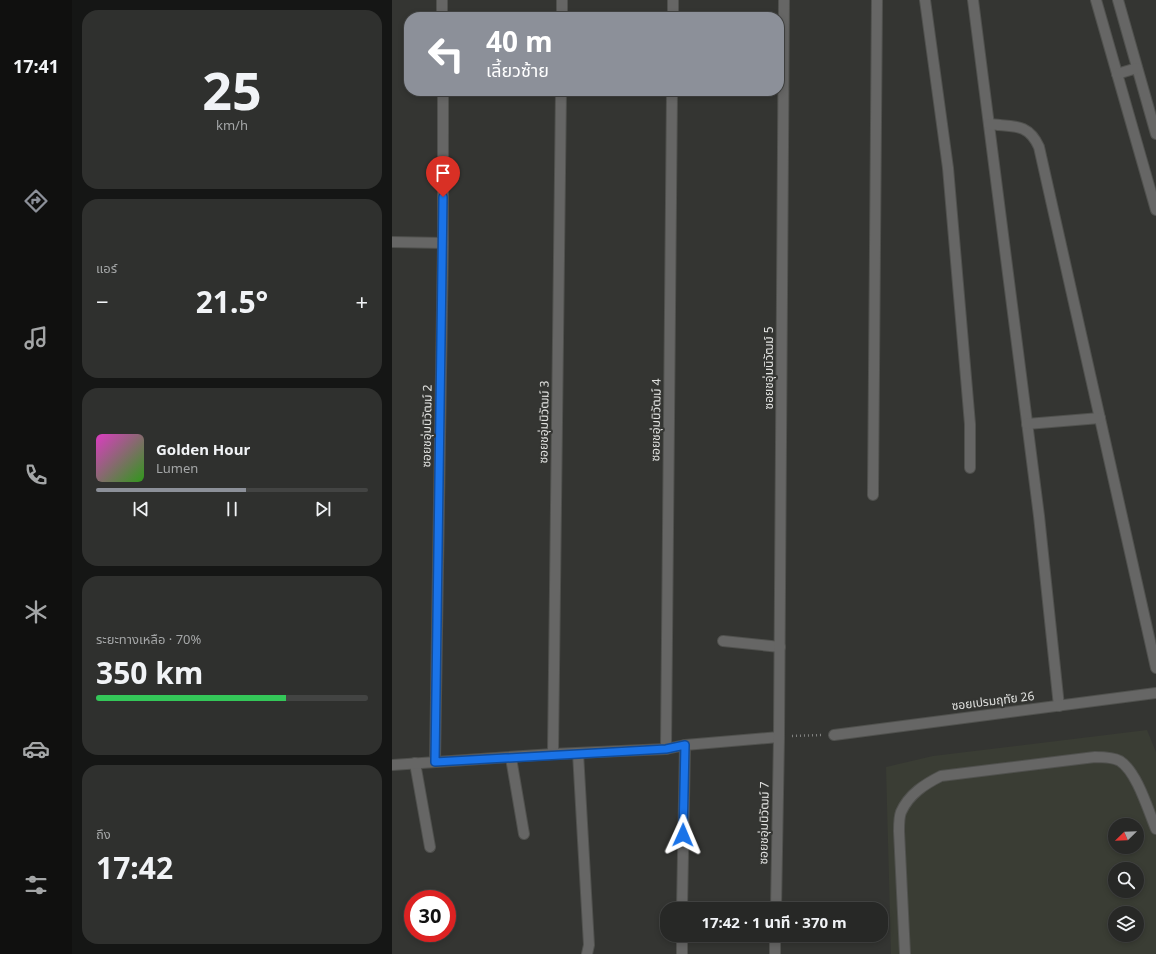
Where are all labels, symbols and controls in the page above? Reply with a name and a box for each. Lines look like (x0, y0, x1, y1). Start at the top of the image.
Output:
text: 40 m (486, 22, 553, 60)
icon: left (420, 28, 472, 80)
text: 17:41 (13, 54, 59, 78)
text: 25 (202, 54, 262, 125)
text: เลี้ยวซ้าย (486, 58, 549, 82)
text: km/h (216, 116, 248, 134)
pin (426, 156, 460, 197)
icon: arrive (432, 162, 454, 184)
icon: directions (22, 187, 50, 215)
text: แอร์ (96, 259, 117, 277)
text: 21.5° (196, 281, 268, 322)
text: − (96, 286, 109, 316)
text: + (355, 286, 368, 316)
icon: music (22, 324, 50, 352)
street label: ซอยชอุ่มนิวัฒม์ 5 (760, 326, 777, 410)
street label: ซอยชอุ่มนิวัฒม์ 4 (646, 378, 665, 462)
street label: ซอยชอุ่มนิวัฒม์ 3 (534, 380, 553, 464)
street label: ซอยชอุ่มนิวัฒม์ 2 (417, 384, 436, 468)
text: Golden Hour (156, 439, 250, 459)
text: Lumen (156, 459, 198, 477)
icon: phone (22, 461, 50, 489)
icon: previous (130, 498, 152, 520)
icon: pause (221, 498, 243, 520)
icon: next (312, 498, 334, 520)
icon: climate (22, 598, 50, 626)
text: ระยะทางเหลือ · 70% (96, 630, 201, 648)
text: 350 km (96, 652, 203, 693)
street label: ซอยเปรมฤทัย 26 (951, 687, 1035, 714)
icon: car (22, 735, 50, 763)
street label: ซอยชอุ่มนิวัฒม์ 7 (754, 781, 773, 865)
position arrow (662, 814, 704, 856)
north arrow (1108, 818, 1144, 854)
map controls (1108, 818, 1144, 942)
text: ถึง (96, 825, 111, 843)
text: 17:42 (96, 847, 173, 888)
button: search (1108, 862, 1144, 898)
icon: filters (22, 871, 50, 899)
speed limit sign: 30 (404, 890, 456, 942)
button: layers (1108, 906, 1144, 942)
text: 17:42 · 1 นาที · 370 m (701, 912, 847, 932)

